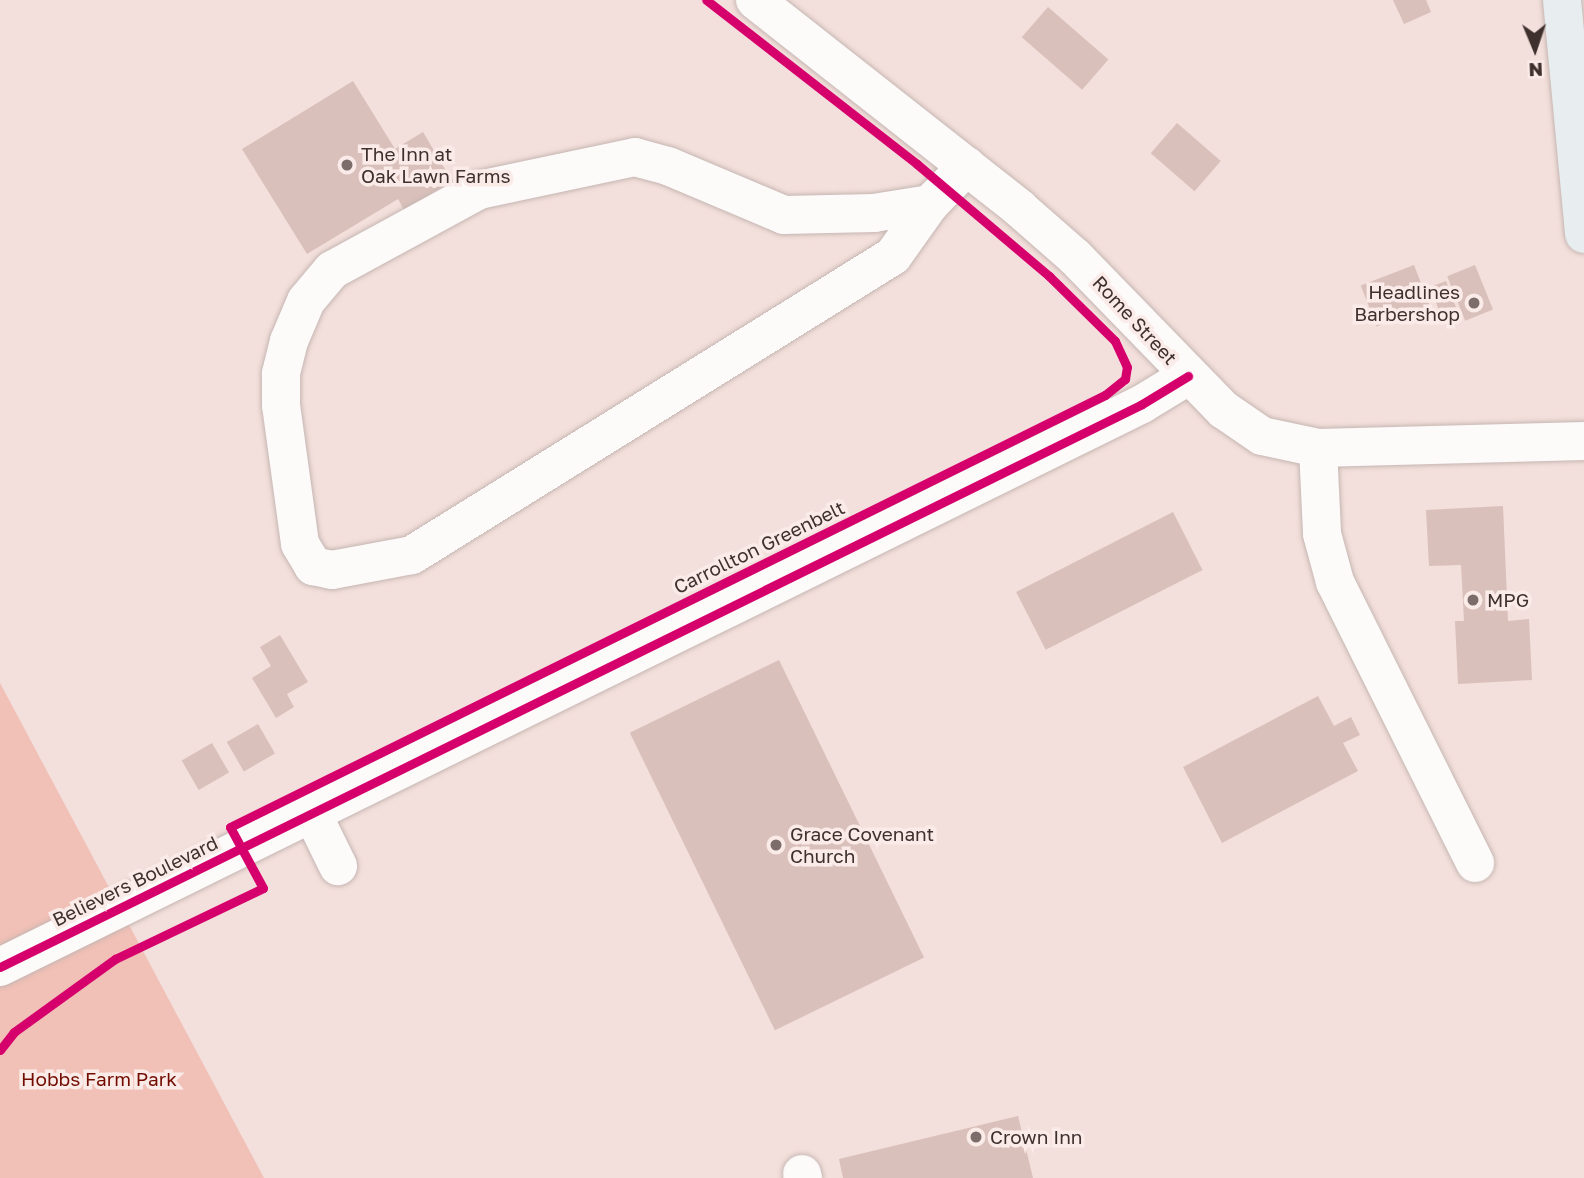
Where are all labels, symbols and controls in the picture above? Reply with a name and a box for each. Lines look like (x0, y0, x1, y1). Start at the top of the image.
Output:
north arrow (1500, 14, 1570, 84)
text: N (1528, 59, 1543, 82)
place label: The Inn at Oak Lawn Farms (361, 143, 511, 187)
marker: The Inn at Oak Lawn Farms (339, 157, 355, 173)
street label: Rome Street (1088, 271, 1182, 369)
place label: Headlines Barbershop (1354, 281, 1460, 325)
marker: Headlines Barbershop (1466, 295, 1482, 311)
street label: Carrollton Greenbelt (670, 496, 848, 598)
place label: MPG (1487, 589, 1529, 611)
marker: MPG (1465, 592, 1481, 608)
place label: Grace Covenant Church (790, 823, 934, 867)
street label: Believers Boulevard (49, 831, 221, 931)
marker: Grace Covenant Church (768, 837, 784, 853)
park label: Hobbs Farm Park (21, 1068, 177, 1090)
place label: Crown Inn (990, 1126, 1083, 1148)
marker: Crown Inn (968, 1129, 984, 1145)

